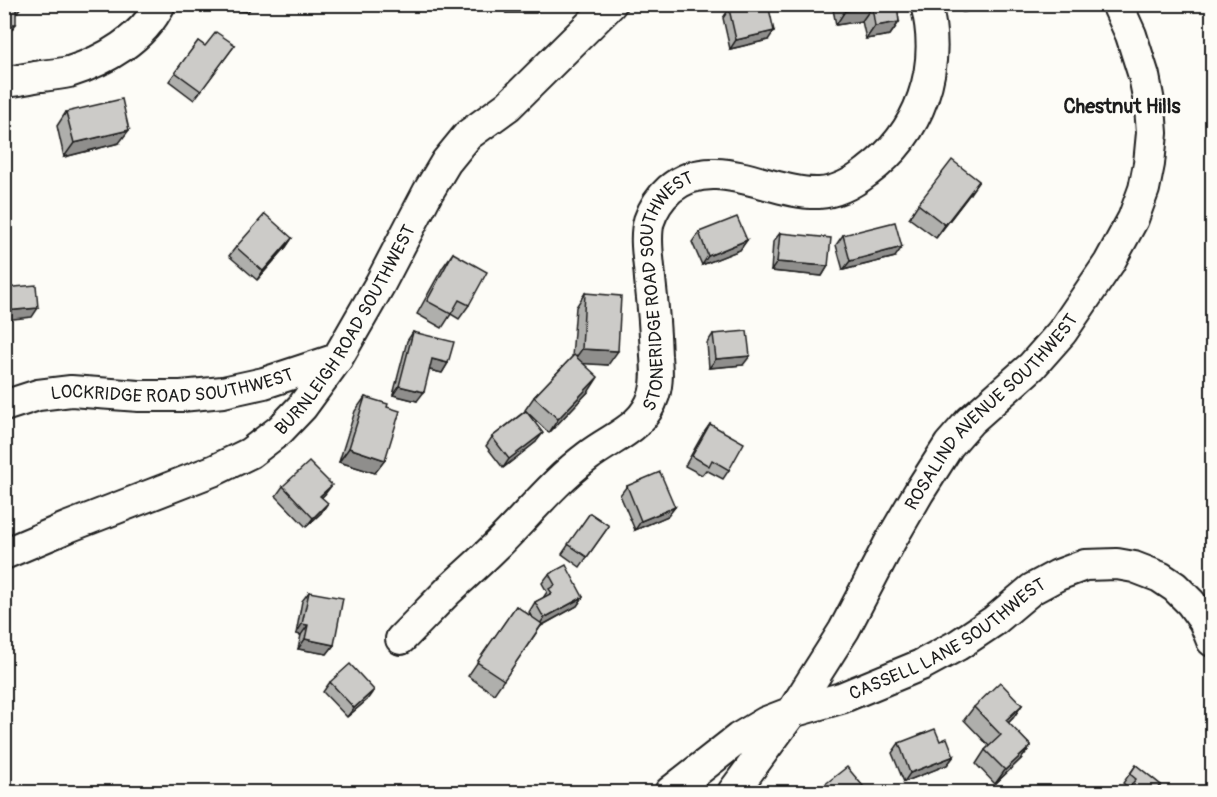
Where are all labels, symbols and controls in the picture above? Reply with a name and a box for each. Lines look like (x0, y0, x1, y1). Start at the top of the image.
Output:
district label: Chestnut Hills (1063, 94, 1181, 119)
street label: STONERIDGE ROAD SOUTHWEST (635, 166, 696, 415)
street label: BURNLEIGH ROAD SOUTHWEST (270, 221, 420, 440)
street label: ROSALIND AVENUE SOUTHWEST (900, 309, 1083, 514)
street label: LOCKRIDGE ROAD SOUTHWEST (49, 363, 296, 408)
street label: CASSELL LANE SOUTHWEST (845, 573, 1049, 705)

